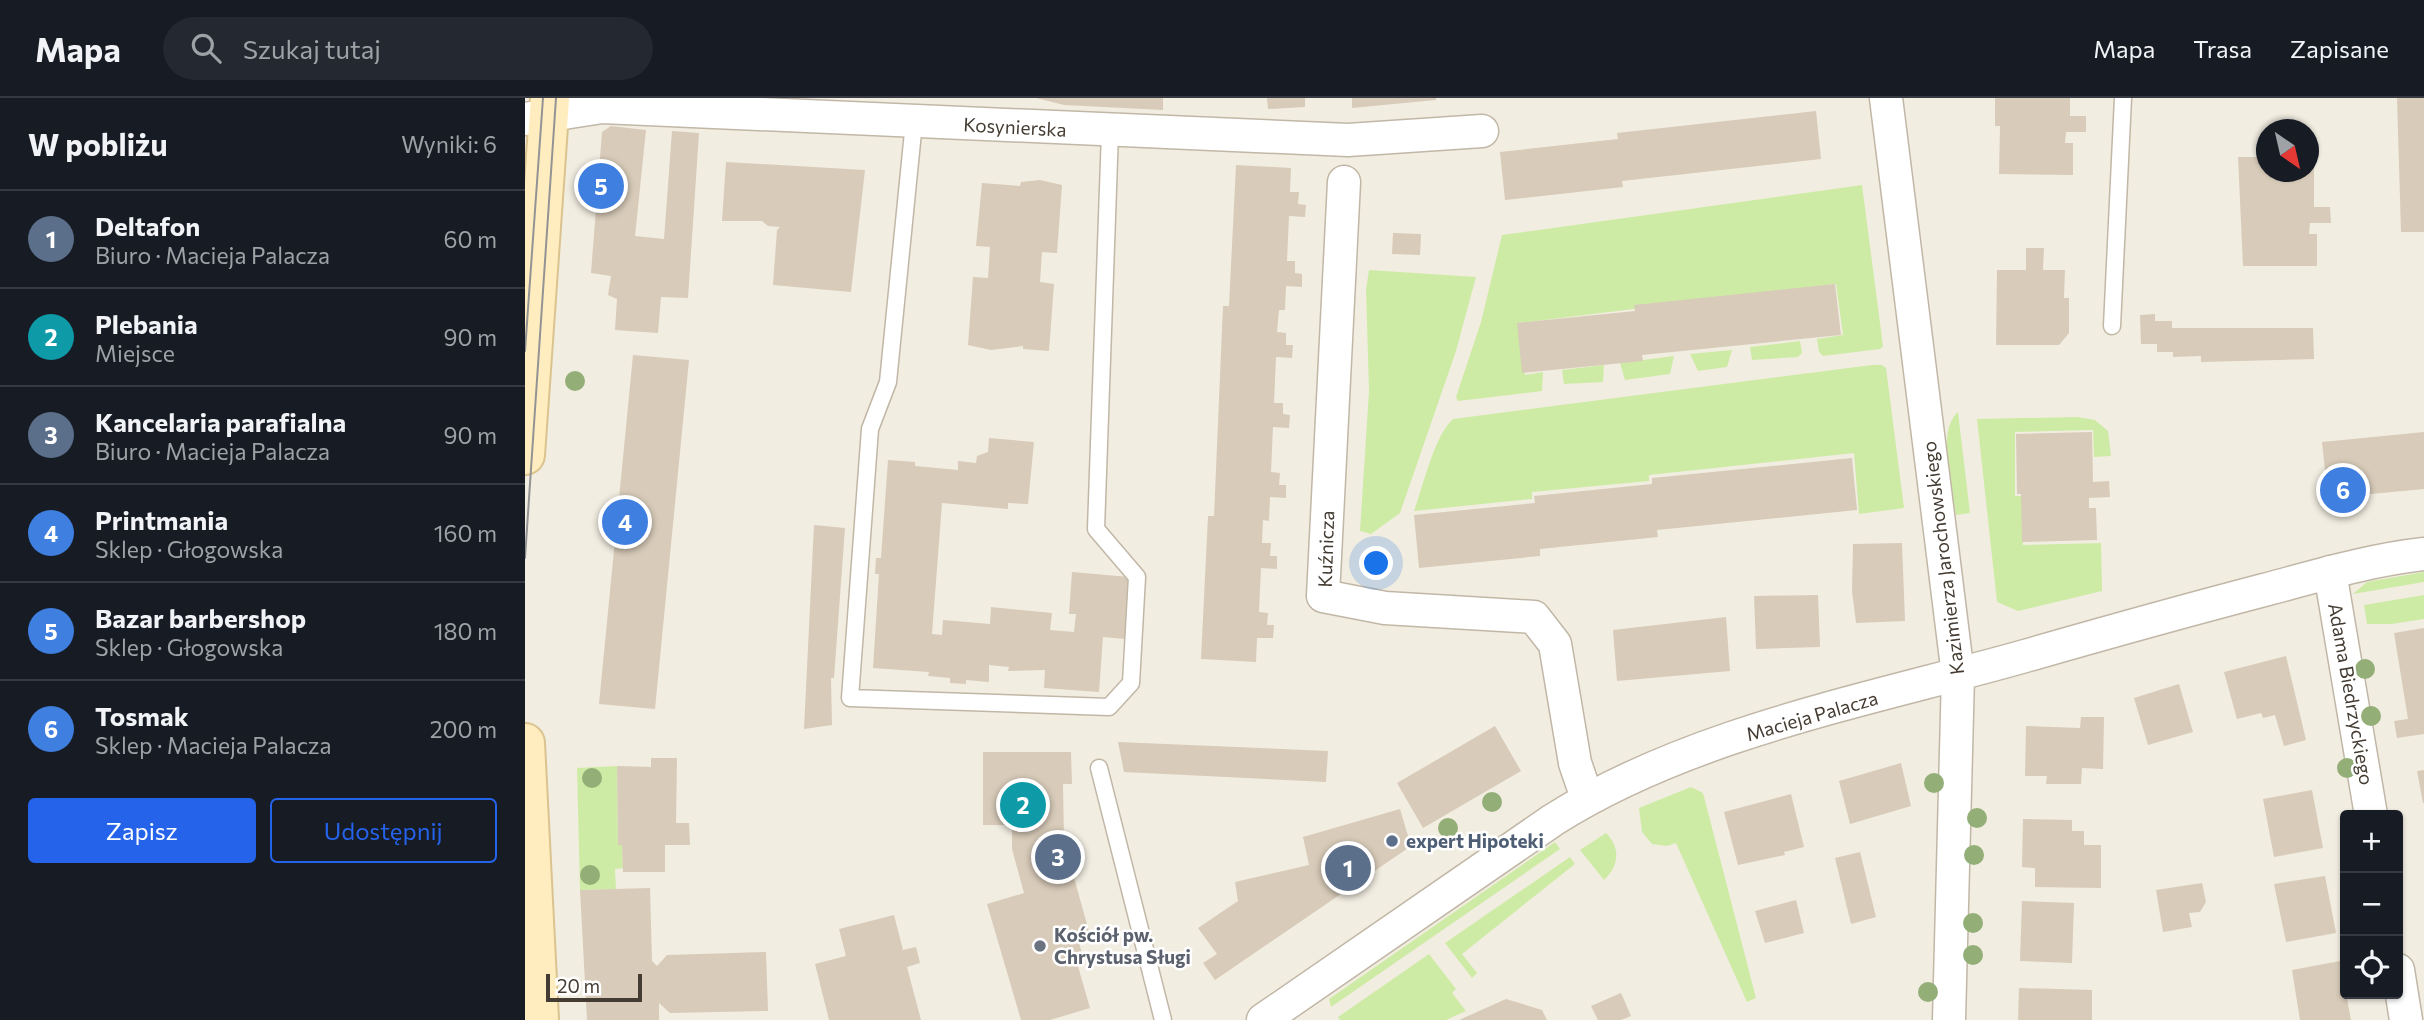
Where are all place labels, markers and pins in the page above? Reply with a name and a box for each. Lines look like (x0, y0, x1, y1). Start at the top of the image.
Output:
pin: 5 (578, 160, 624, 212)
pin: 6 (2320, 464, 2366, 516)
pin: 4 (602, 496, 648, 548)
pin: 2 (1000, 779, 1046, 831)
place label: expert Hipoteki (1406, 829, 1544, 852)
pin: 3 (1035, 831, 1081, 883)
marker: expert Hipoteki (1384, 833, 1400, 849)
pin: 1 (1325, 842, 1371, 894)
place label: Kościół pw. Chrystusa Sługi (1054, 923, 1191, 968)
marker: Kościół pw. Chrystusa Sługi (1032, 938, 1048, 954)

